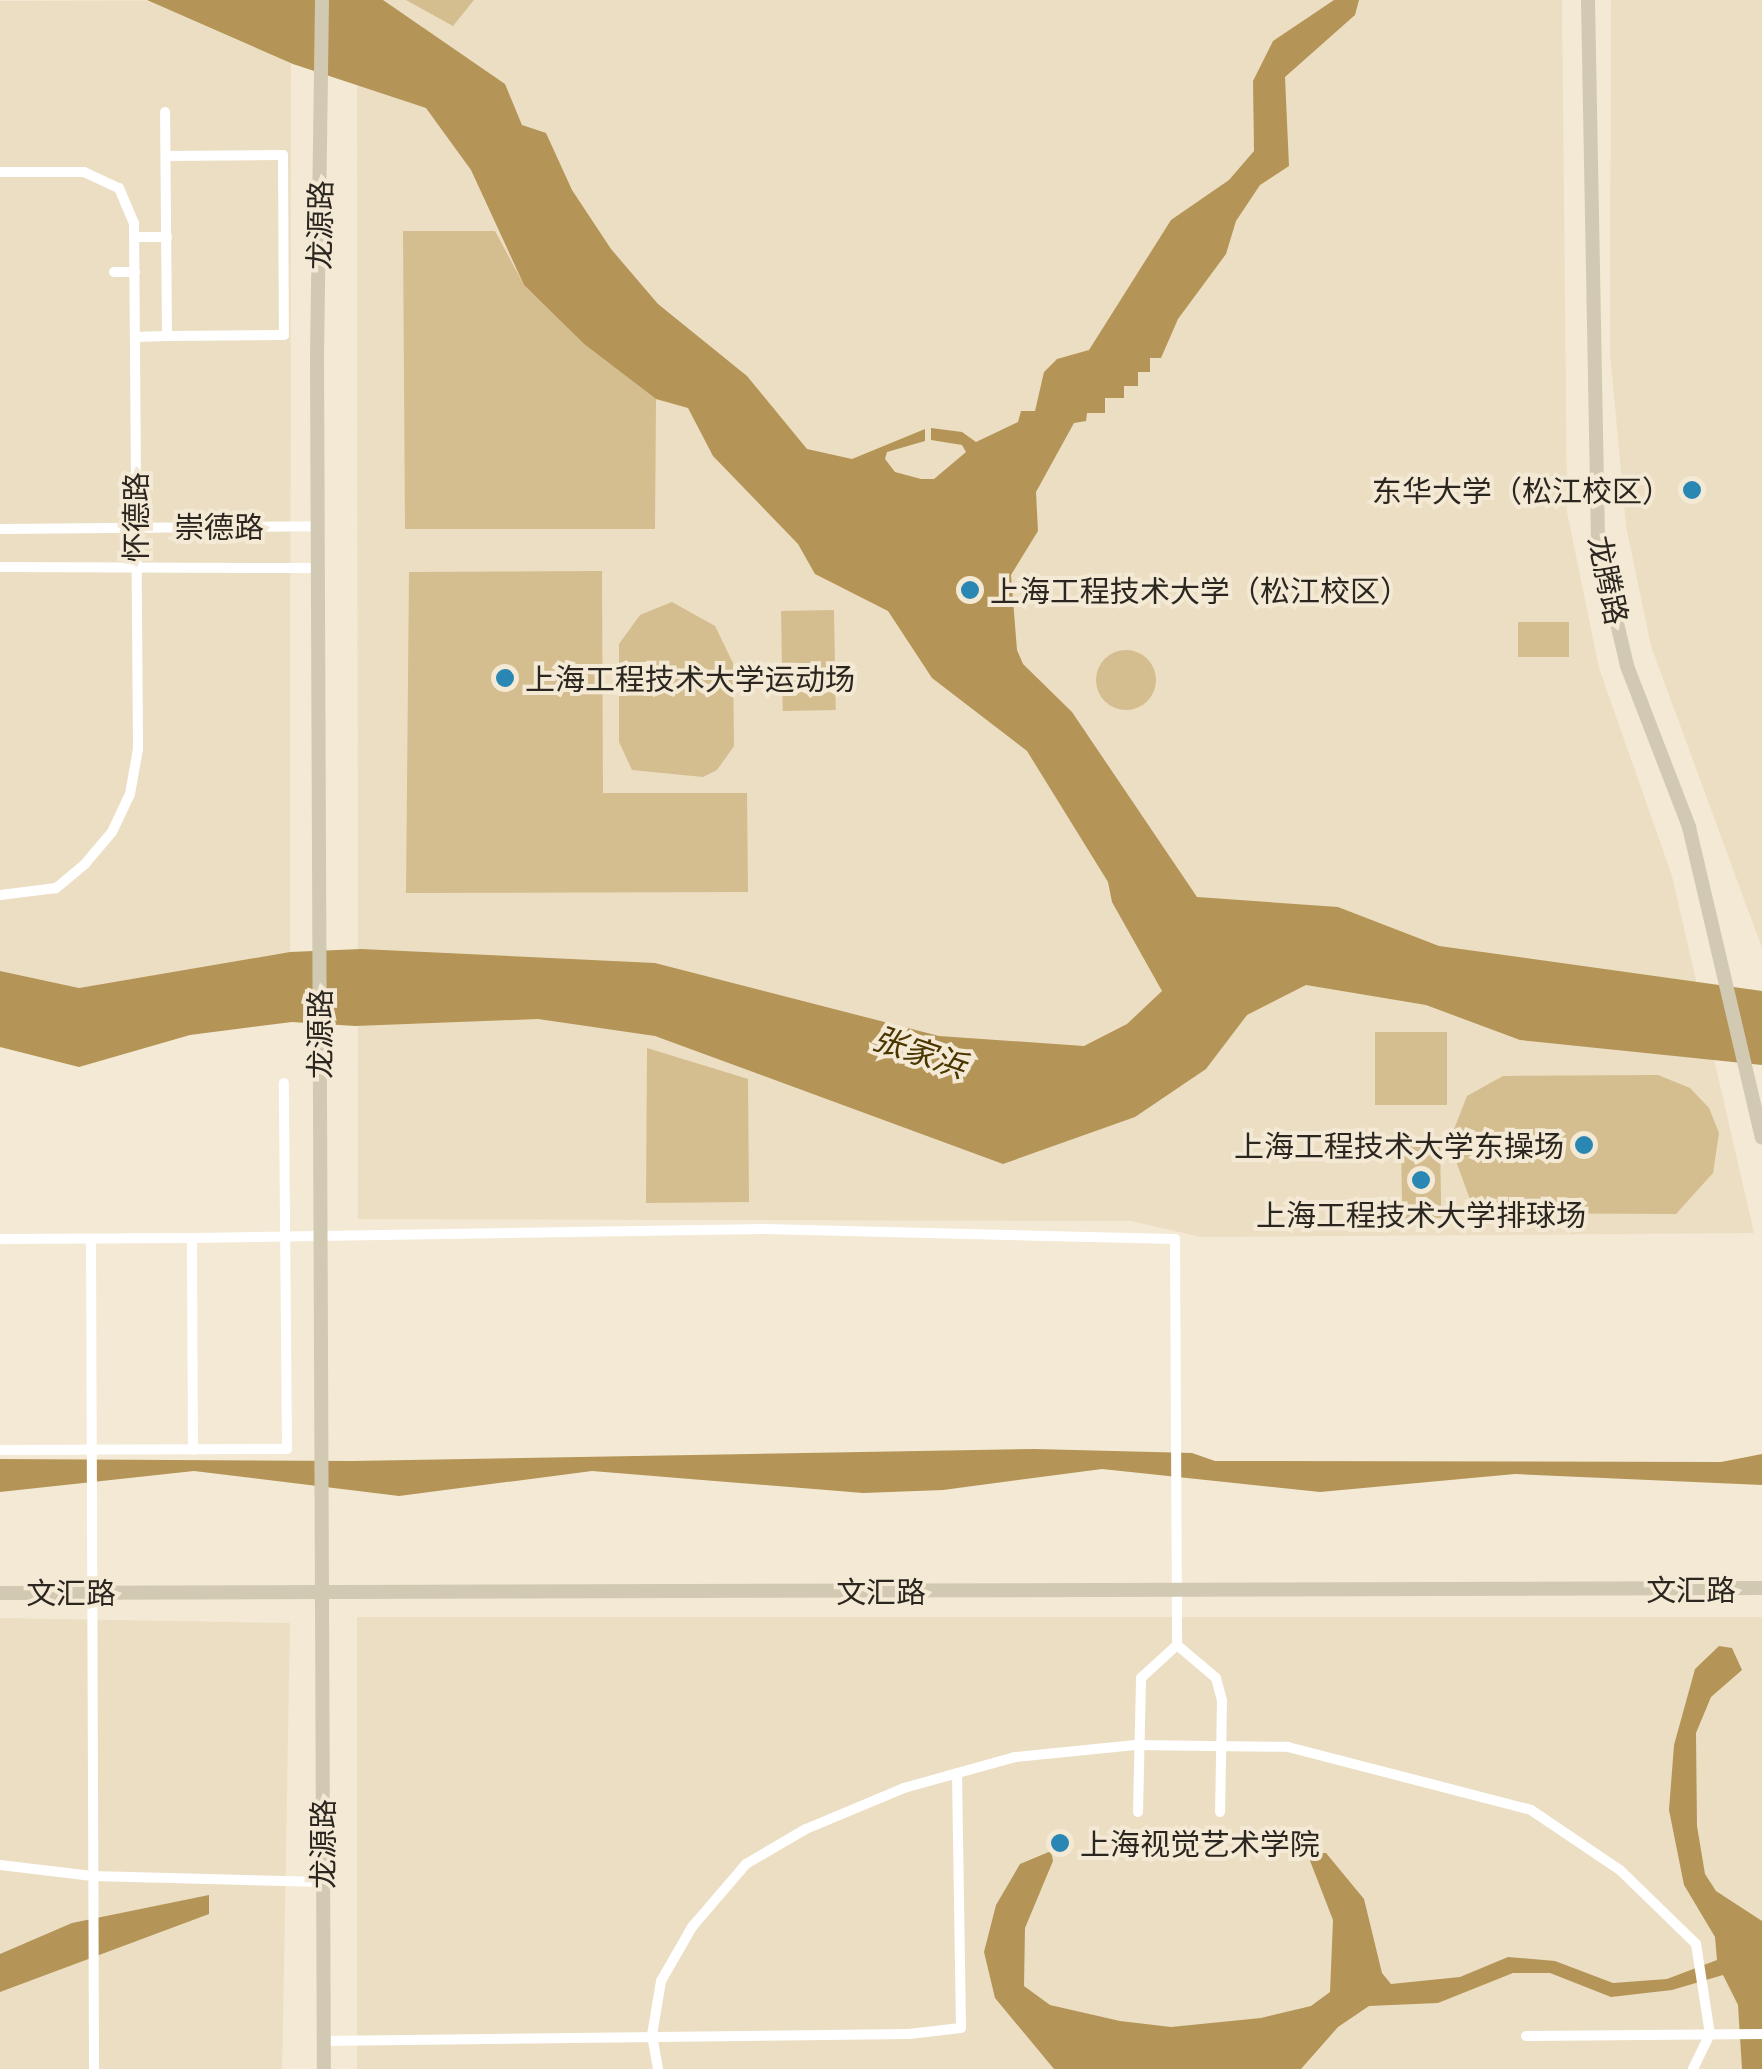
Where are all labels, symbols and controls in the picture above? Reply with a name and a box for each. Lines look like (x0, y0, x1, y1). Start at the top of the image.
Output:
street label: 龙源路 (300, 180, 338, 270)
street label: 怀德路 (117, 472, 153, 562)
place label: 东华大学（松江校区） (1372, 472, 1672, 508)
marker: 东华大学（松江校区） (1681, 479, 1703, 501)
street label: 崇德路 (174, 508, 264, 544)
street label: 龙腾路 (1582, 532, 1636, 628)
place label: 上海工程技术大学（松江校区） (990, 572, 1410, 608)
marker: 上海工程技术大学（松江校区） (959, 579, 981, 601)
place label: 上海工程技术大学运动场 (525, 660, 855, 696)
marker: 上海工程技术大学运动场 (494, 667, 516, 689)
street label: 龙源路 (301, 989, 337, 1079)
water label: 张家浜 (868, 1017, 972, 1085)
place label: 上海工程技术大学东操场 (1234, 1127, 1564, 1163)
marker: 上海工程技术大学东操场 (1573, 1134, 1595, 1156)
marker: 上海工程技术大学排球场 (1410, 1169, 1432, 1191)
place label: 上海工程技术大学排球场 (1256, 1196, 1586, 1232)
street label: 文汇路 (1646, 1571, 1736, 1607)
street label: 文汇路 (836, 1573, 926, 1609)
street label: 文汇路 (26, 1574, 116, 1610)
street label: 龙源路 (304, 1799, 340, 1889)
place label: 上海视觉艺术学院 (1080, 1825, 1320, 1861)
marker: 上海视觉艺术学院 (1049, 1832, 1071, 1854)

